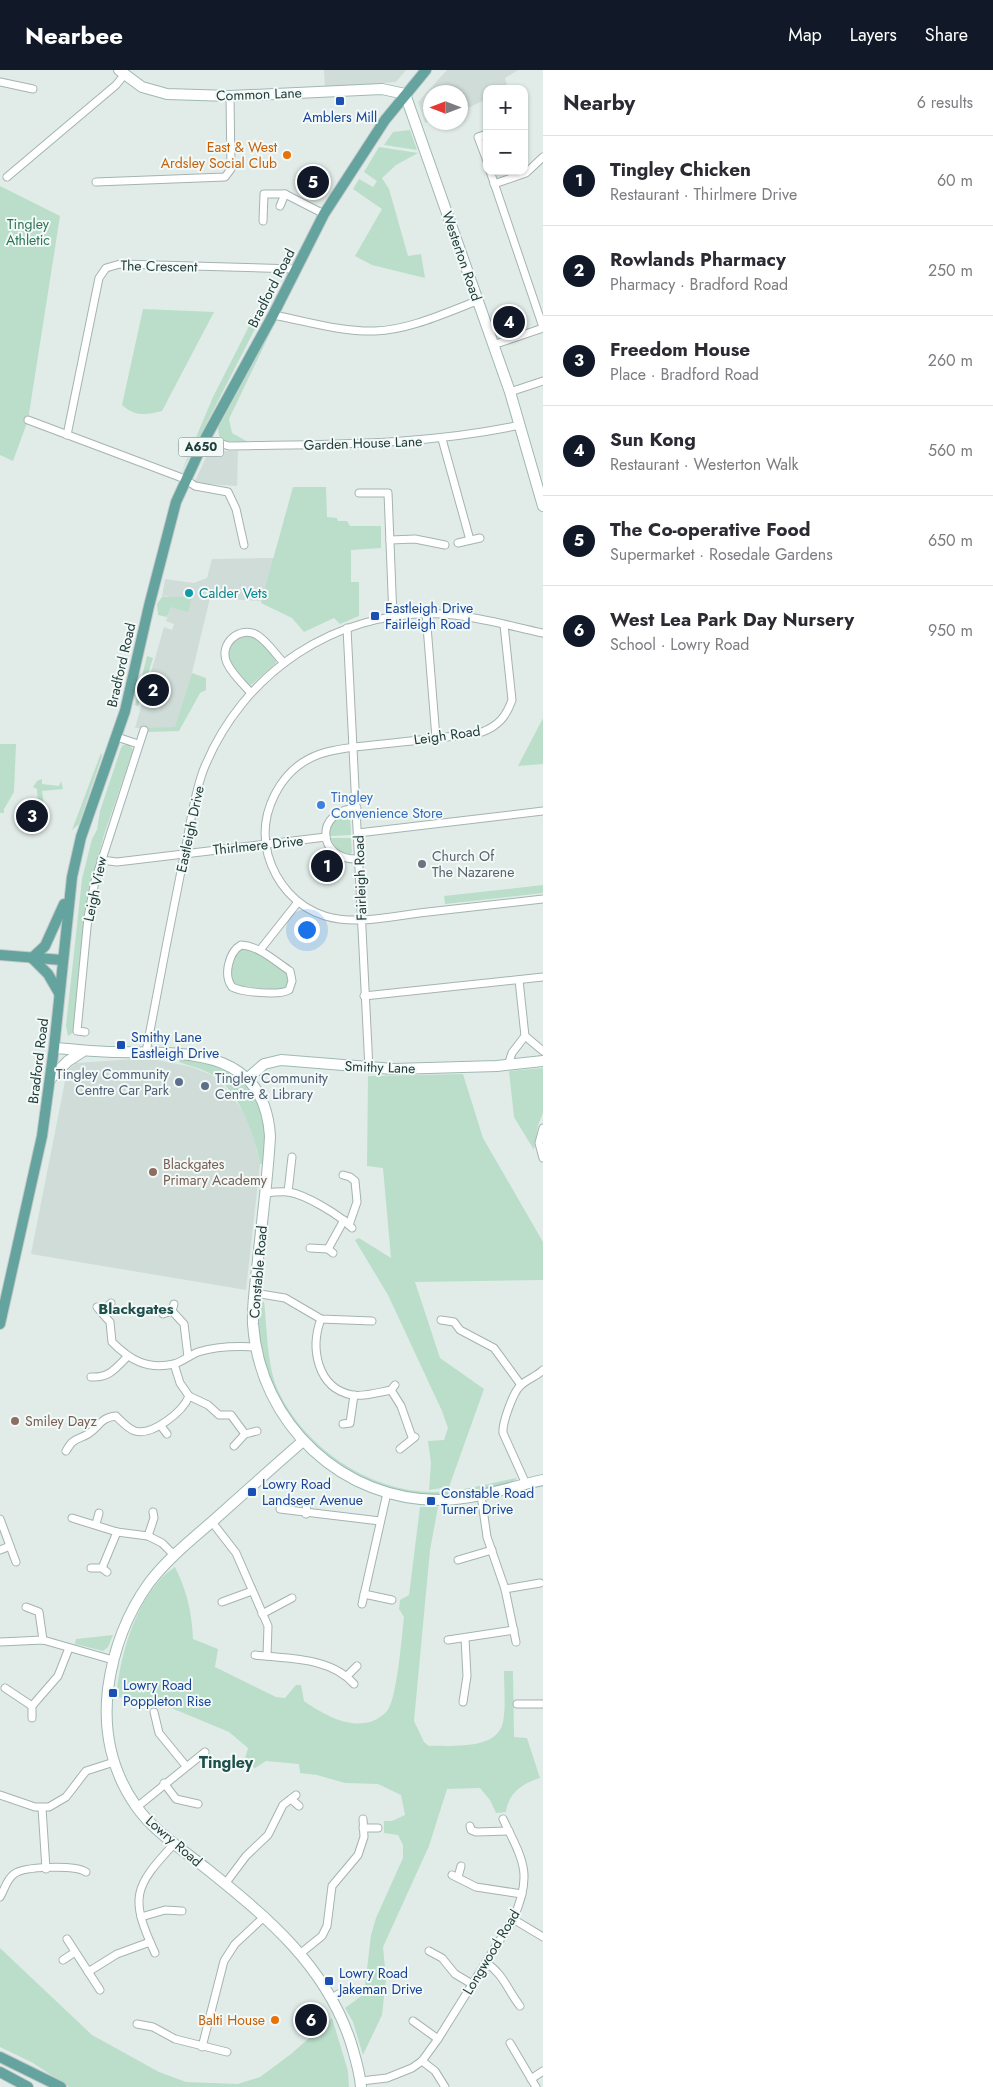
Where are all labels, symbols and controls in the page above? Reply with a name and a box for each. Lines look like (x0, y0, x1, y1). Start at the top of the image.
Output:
text: Nearbee (25, 18, 123, 53)
text: Map (788, 22, 822, 48)
text: Layers (850, 22, 897, 48)
text: Share (925, 22, 968, 48)
street label: Common Lane (216, 83, 302, 105)
north arrow (423, 85, 468, 130)
map controls (483, 85, 528, 175)
button: + (483, 85, 528, 130)
text: Nearby (563, 88, 635, 118)
text: 6 results (917, 91, 973, 114)
marker: Amblers Mill (334, 95, 346, 107)
place label: Amblers Mill (303, 107, 377, 127)
button: − (483, 130, 528, 175)
place label: East & West Ardsley Social Club (161, 137, 278, 173)
marker: East & West Ardsley Social Club (281, 149, 293, 161)
text: Tingley Chicken (610, 156, 751, 183)
pin: 5 (297, 163, 329, 201)
text: 1 (575, 169, 583, 192)
text: 60 m (937, 169, 973, 192)
text: Restaurant · Thirlmere Drive (610, 183, 797, 206)
street label: Westerton Road (437, 208, 487, 304)
park label: Tingley Athletic (6, 214, 50, 250)
street label: Bradford Road (243, 245, 299, 331)
text: Rowlands Pharmacy (610, 246, 786, 273)
street label: The Crescent (120, 255, 198, 277)
text: 2 (574, 259, 584, 282)
text: 250 m (928, 259, 973, 282)
text: Pharmacy · Bradford Road (610, 273, 788, 296)
pin: 4 (493, 303, 525, 341)
text: Freedom House (610, 336, 750, 363)
text: 3 (574, 349, 584, 372)
text: 260 m (928, 349, 973, 372)
text: Place · Bradford Road (610, 363, 759, 386)
text: Sun Kong (610, 426, 696, 453)
street label: Garden House Lane (303, 431, 423, 455)
road number: A650 (178, 438, 224, 457)
text: 4 (573, 439, 585, 462)
text: 560 m (928, 439, 973, 462)
text: Restaurant · Westerton Walk (610, 453, 799, 476)
text: The Co-operative Food (610, 516, 810, 543)
text: 5 (574, 529, 584, 552)
text: 650 m (928, 529, 973, 552)
text: Supermarket · Rosedale Gardens (610, 543, 833, 566)
place label: Calder Vets (199, 583, 267, 603)
marker: Calder Vets (183, 587, 195, 599)
place label: Eastleigh Drive Fairleigh Road (385, 598, 473, 634)
text: West Lea Park Day Nursery (610, 606, 854, 633)
marker: Eastleigh Drive Fairleigh Road (369, 610, 381, 622)
text: 6 (574, 619, 584, 642)
text: 950 m (928, 619, 973, 642)
street label: Bradford Road (102, 621, 140, 709)
text: School · Lowry Road (610, 633, 749, 656)
pin: 2 (137, 671, 169, 709)
street label: Leigh Road (412, 720, 482, 750)
street label: Eastleigh Drive (171, 784, 209, 874)
place label: Tingley Convenience Store (331, 787, 443, 823)
pin: 3 (16, 797, 48, 835)
marker: Tingley Convenience Store (315, 799, 327, 811)
street label: Thirlmere Drive (212, 830, 304, 860)
street label: Fairleigh Road (349, 835, 371, 921)
place label: Church Of The Nazarene (432, 846, 514, 882)
pin: 1 (311, 847, 343, 885)
street label: Leigh View (78, 854, 112, 923)
marker: Church Of The Nazarene (416, 858, 428, 870)
your location (294, 917, 320, 943)
street label: Bradford Road (23, 1017, 53, 1105)
place label: Smithy Lane Eastleigh Drive (131, 1027, 219, 1063)
marker: Smithy Lane Eastleigh Drive (115, 1039, 127, 1051)
street label: Smithy Lane (344, 1056, 416, 1078)
place label: Tingley Community Centre Car Park (56, 1064, 170, 1100)
place label: Tingley Community Centre & Library (215, 1068, 329, 1104)
marker: Tingley Community Centre Car Park (173, 1076, 185, 1088)
marker: Tingley Community Centre & Library (199, 1080, 211, 1092)
place label: Blackgates Primary Academy (163, 1154, 268, 1190)
marker: Blackgates Primary Academy (147, 1166, 159, 1178)
street label: Constable Road (244, 1225, 272, 1319)
district label: Blackgates (98, 1298, 174, 1320)
place label: Smiley Dayz (25, 1411, 98, 1431)
marker: Smiley Dayz (9, 1415, 21, 1427)
place label: Lowry Road Landseer Avenue (262, 1474, 363, 1510)
place label: Constable Road Turner Drive (441, 1483, 534, 1519)
marker: Lowry Road Landseer Avenue (246, 1486, 258, 1498)
marker: Constable Road Turner Drive (425, 1495, 437, 1507)
place label: Lowry Road Poppleton Rise (123, 1675, 211, 1711)
marker: Lowry Road Poppleton Rise (107, 1687, 119, 1699)
district label: Tingley (199, 1751, 254, 1774)
street label: Lowry Road (141, 1811, 207, 1871)
street label: Longwood Road (458, 1906, 524, 1998)
place label: Lowry Road Jakeman Drive (337, 1963, 423, 1999)
marker: Lowry Road Jakeman Drive (323, 1975, 335, 1987)
pin: 6 (295, 2001, 327, 2039)
place label: Balti House (198, 2010, 265, 2030)
marker: Balti House (269, 2014, 281, 2026)

